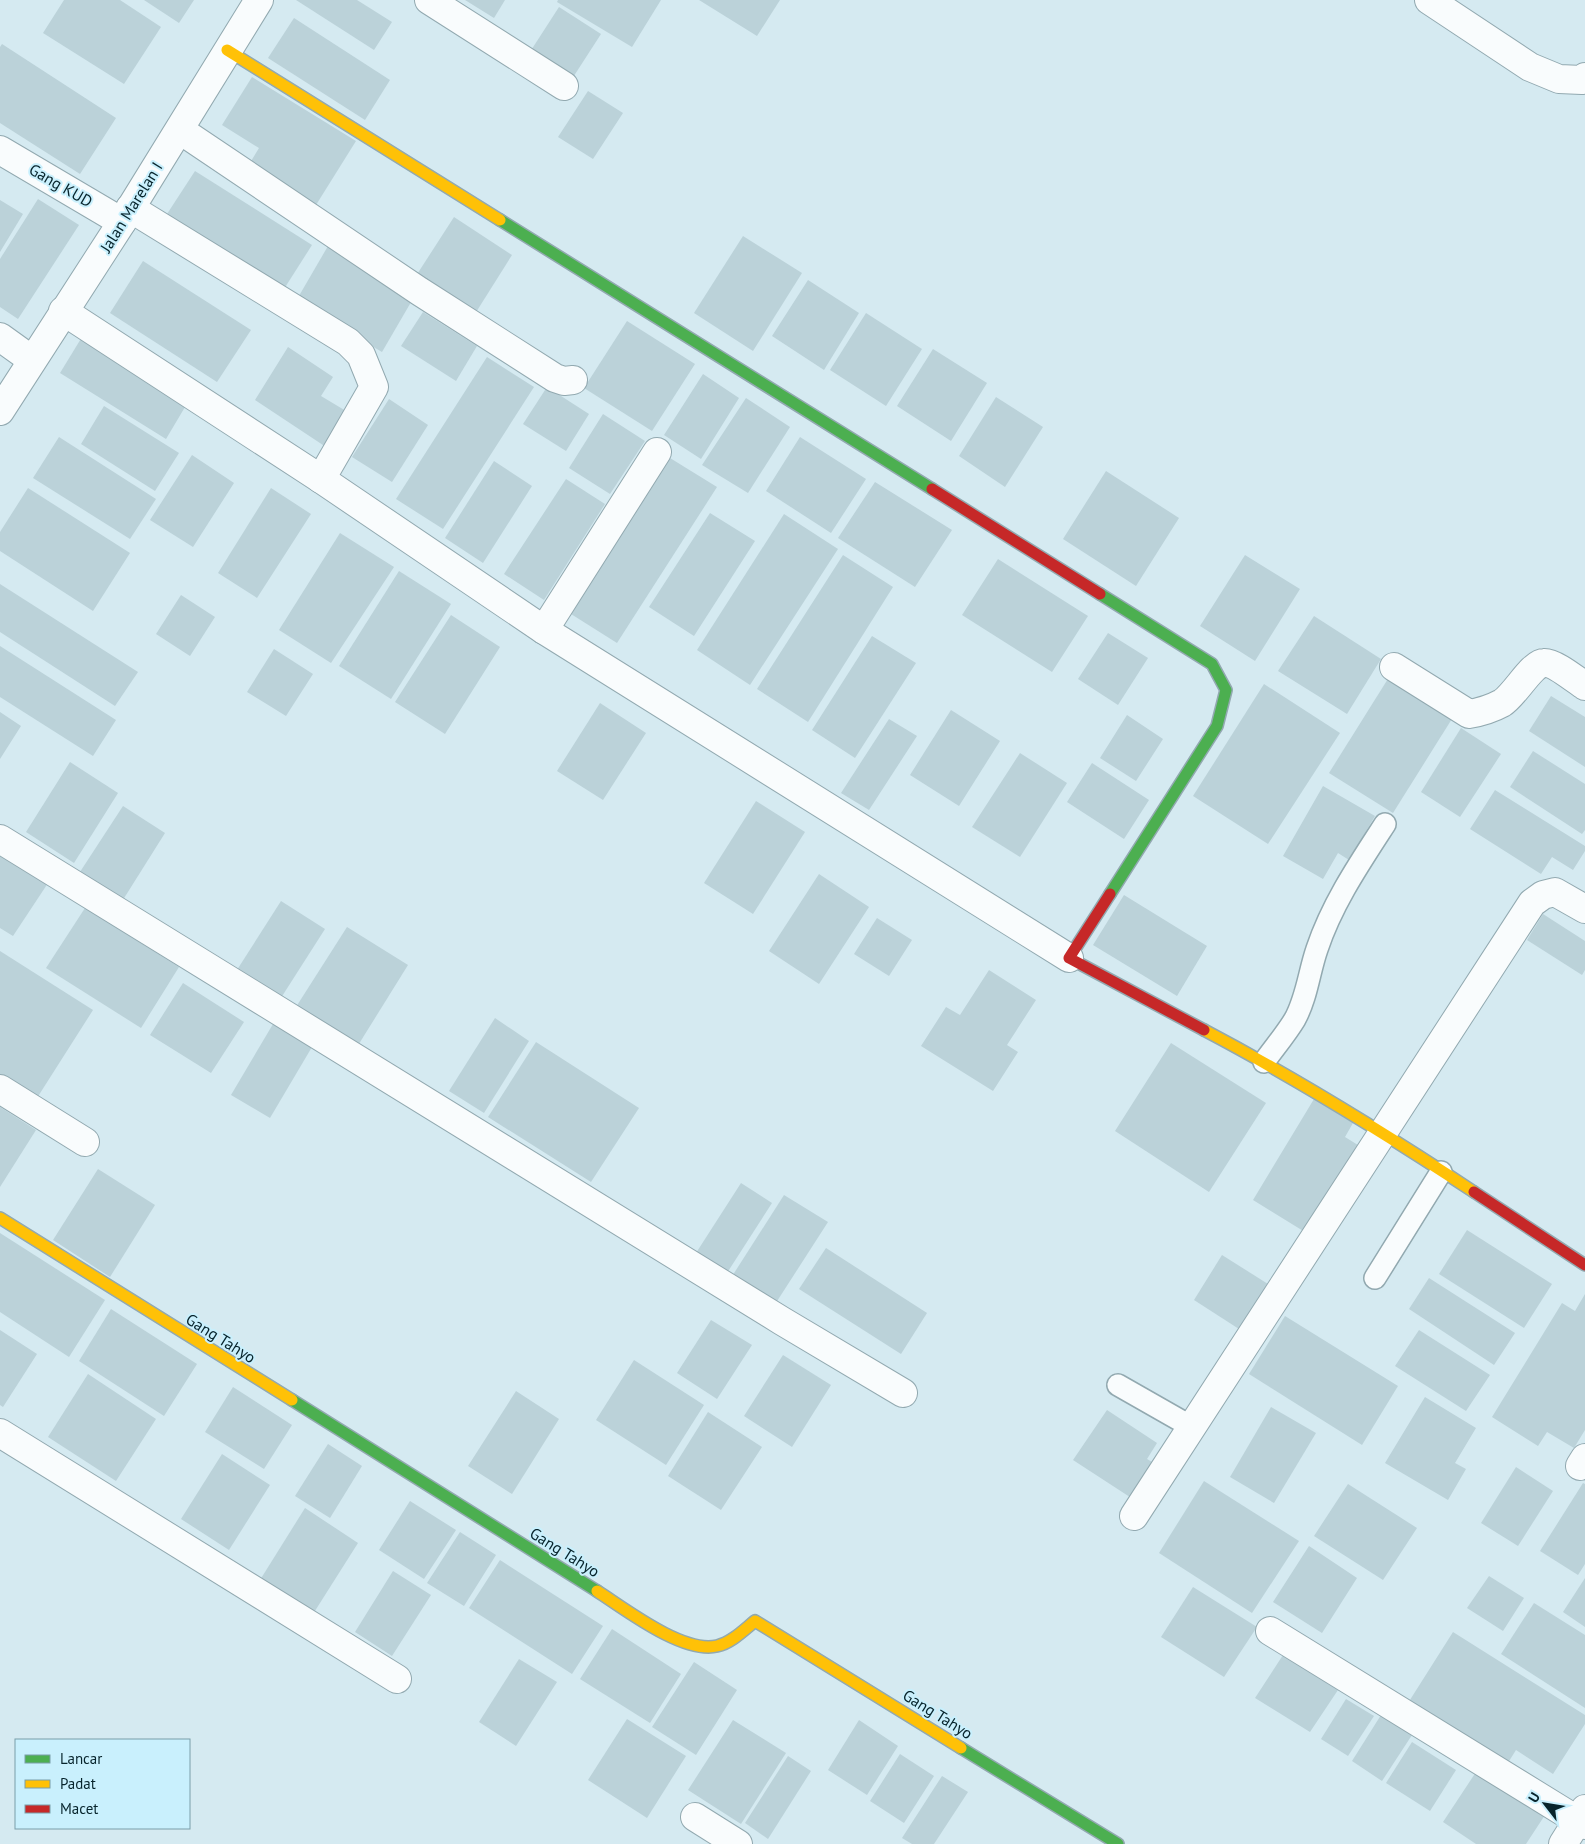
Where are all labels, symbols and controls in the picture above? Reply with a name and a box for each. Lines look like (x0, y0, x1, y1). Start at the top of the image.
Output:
street label: Jalan Marelan I (95, 158, 167, 257)
street label: Gang KUD (26, 159, 96, 211)
street label: Gang Tahyo (182, 1309, 260, 1367)
street label: Gang Tahyo (526, 1523, 604, 1581)
street label: Gang Tahyo (899, 1685, 977, 1743)
legend (15, 1739, 190, 1829)
text: Lancar (60, 1749, 102, 1768)
text: Padat (60, 1774, 96, 1793)
north arrow (1520, 1779, 1570, 1829)
text: U (1524, 1789, 1544, 1806)
text: Macet (60, 1799, 98, 1818)

